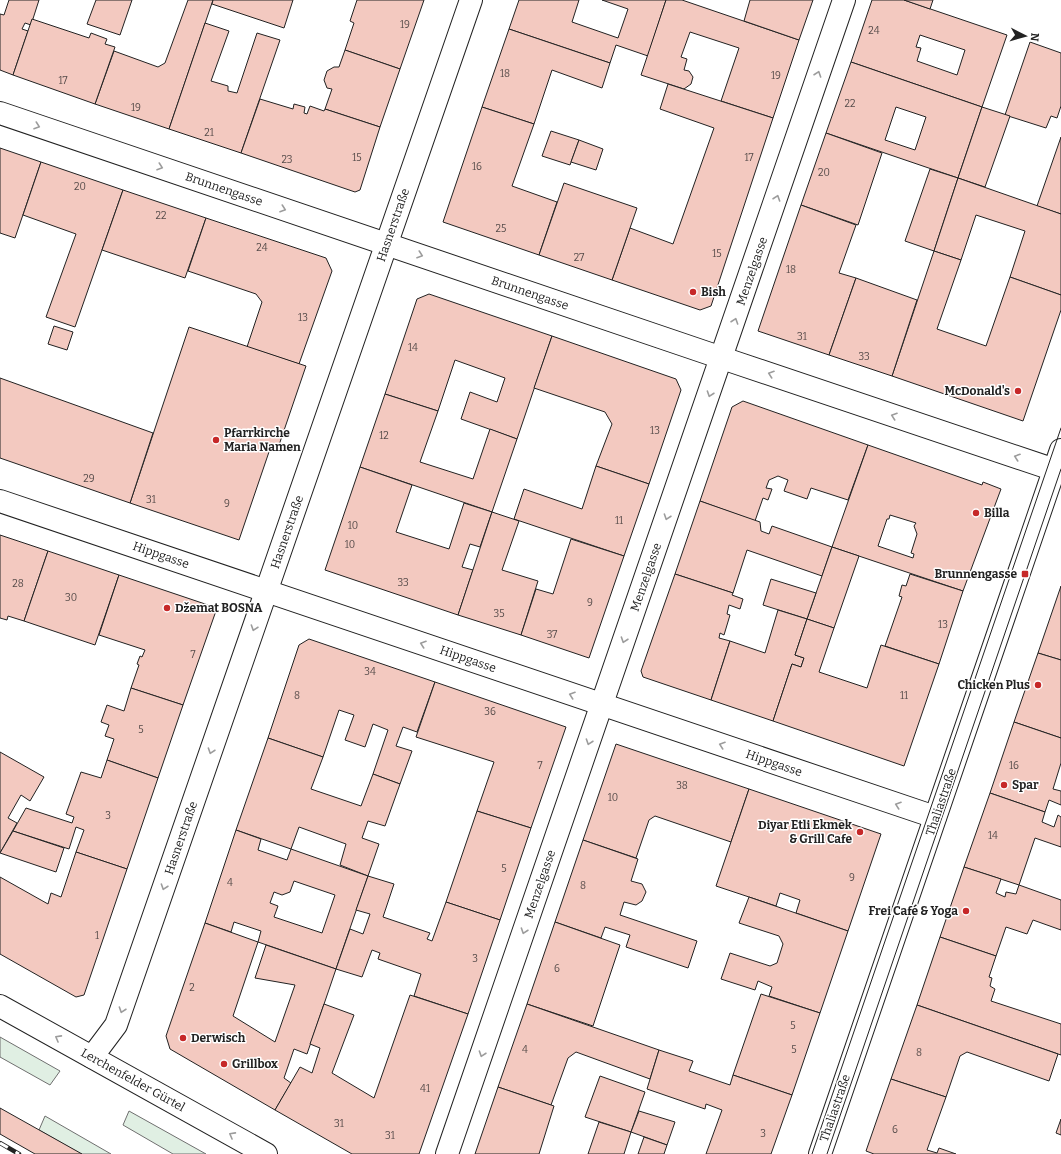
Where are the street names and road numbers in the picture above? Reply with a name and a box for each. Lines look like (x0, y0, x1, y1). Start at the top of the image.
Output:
street label: Brunnengasse (184, 169, 264, 209)
street label: Hasnerstraße (374, 186, 412, 264)
street label: Menzelgasse (734, 235, 770, 307)
street label: Brunnengasse (490, 273, 570, 313)
street label: Hasnerstraße (268, 493, 306, 571)
street label: Hippgasse (131, 539, 191, 571)
street label: Menzelgasse (628, 541, 664, 613)
street label: Hippgasse (438, 643, 498, 675)
street label: Hippgasse (744, 747, 804, 779)
street label: Thaliastraße (923, 767, 959, 837)
street label: Hasnerstraße (162, 799, 200, 877)
street label: Menzelgasse (522, 848, 558, 920)
street label: Lerchenfelder Gürtel (79, 1046, 188, 1115)
street label: Thaliastraße (817, 1073, 853, 1143)

